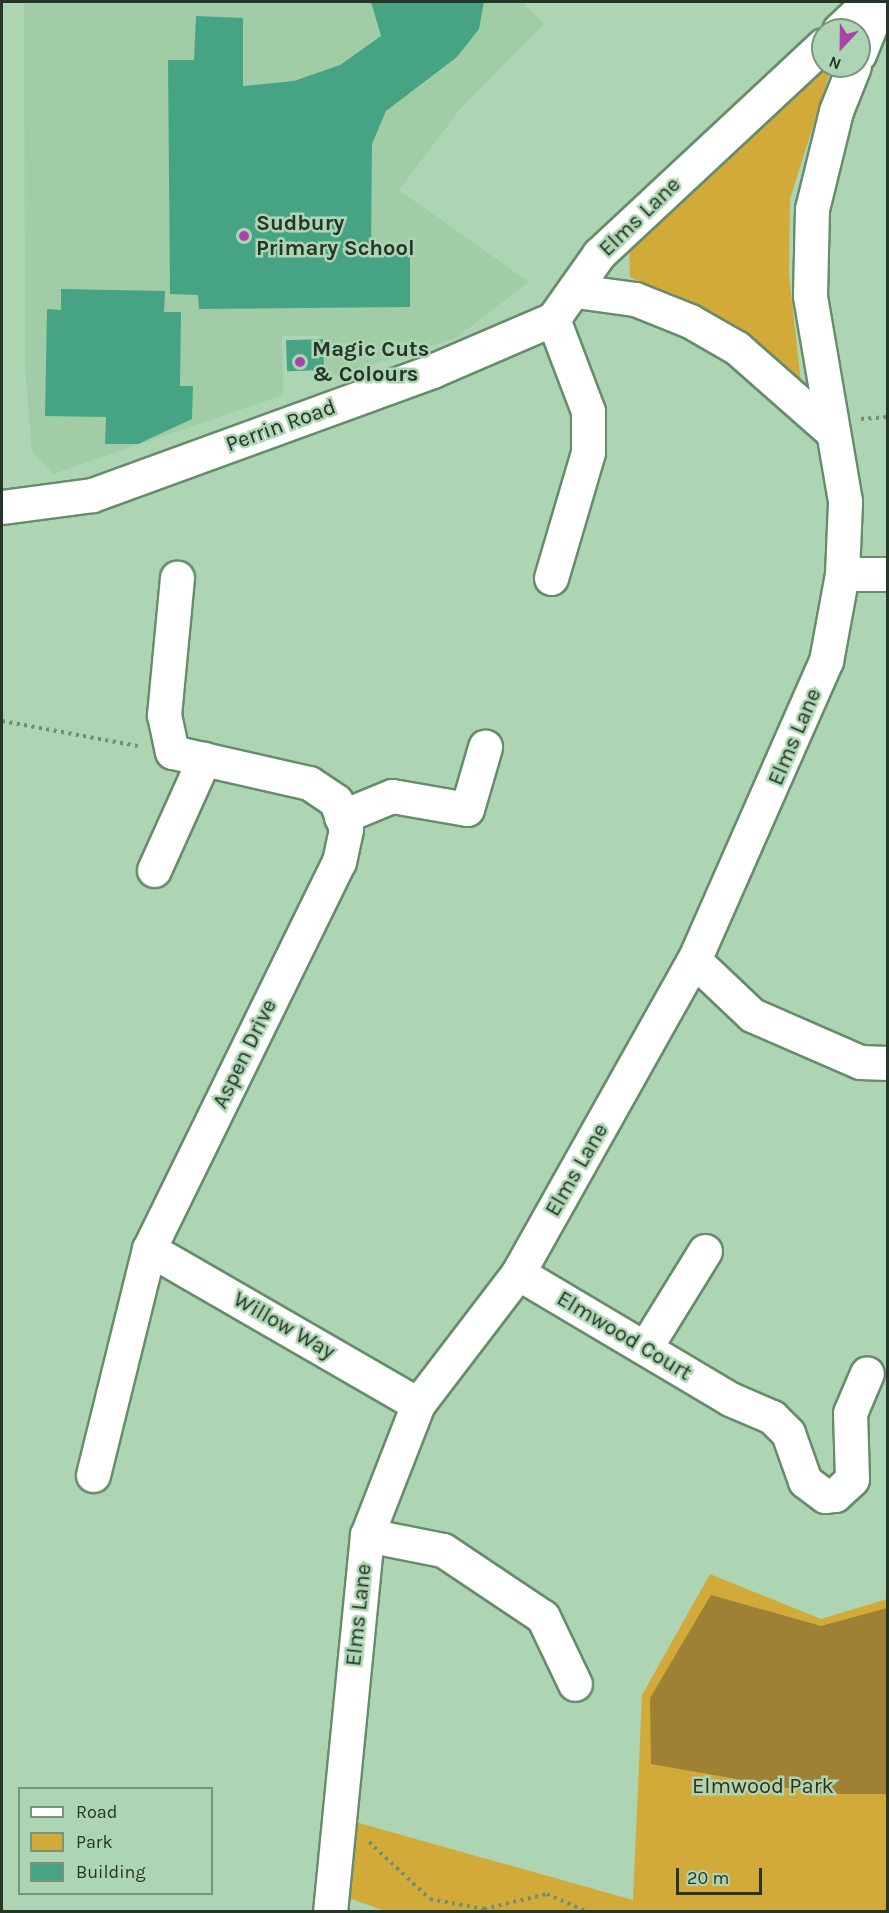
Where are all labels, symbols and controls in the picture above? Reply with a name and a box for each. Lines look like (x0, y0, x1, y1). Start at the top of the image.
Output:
north arrow (811, 18, 871, 78)
text: N (826, 52, 844, 74)
street label: Elms Lane (594, 172, 686, 262)
place label: Sudbury Primary School (256, 210, 415, 262)
marker: Sudbury Primary School (237, 229, 251, 243)
place label: Magic Cuts & Colours (312, 336, 429, 388)
marker: Magic Cuts & Colours (293, 355, 307, 369)
street label: Perrin Road (222, 394, 340, 458)
street label: Elms Lane (763, 685, 827, 789)
street label: Aspen Drive (207, 995, 283, 1113)
street label: Elms Lane (540, 1119, 614, 1221)
street label: Elmwood Court (552, 1285, 696, 1387)
street label: Willow Way (228, 1286, 340, 1366)
street label: Elms Lane (340, 1562, 378, 1668)
park label: Elmwood Park (692, 1774, 834, 1800)
legend (18, 1787, 213, 1895)
text: Road (76, 1801, 117, 1823)
text: Park (76, 1831, 113, 1853)
scale bar (679, 1856, 764, 1894)
text: Building (76, 1861, 146, 1883)
text: 20 m (687, 1867, 729, 1889)

